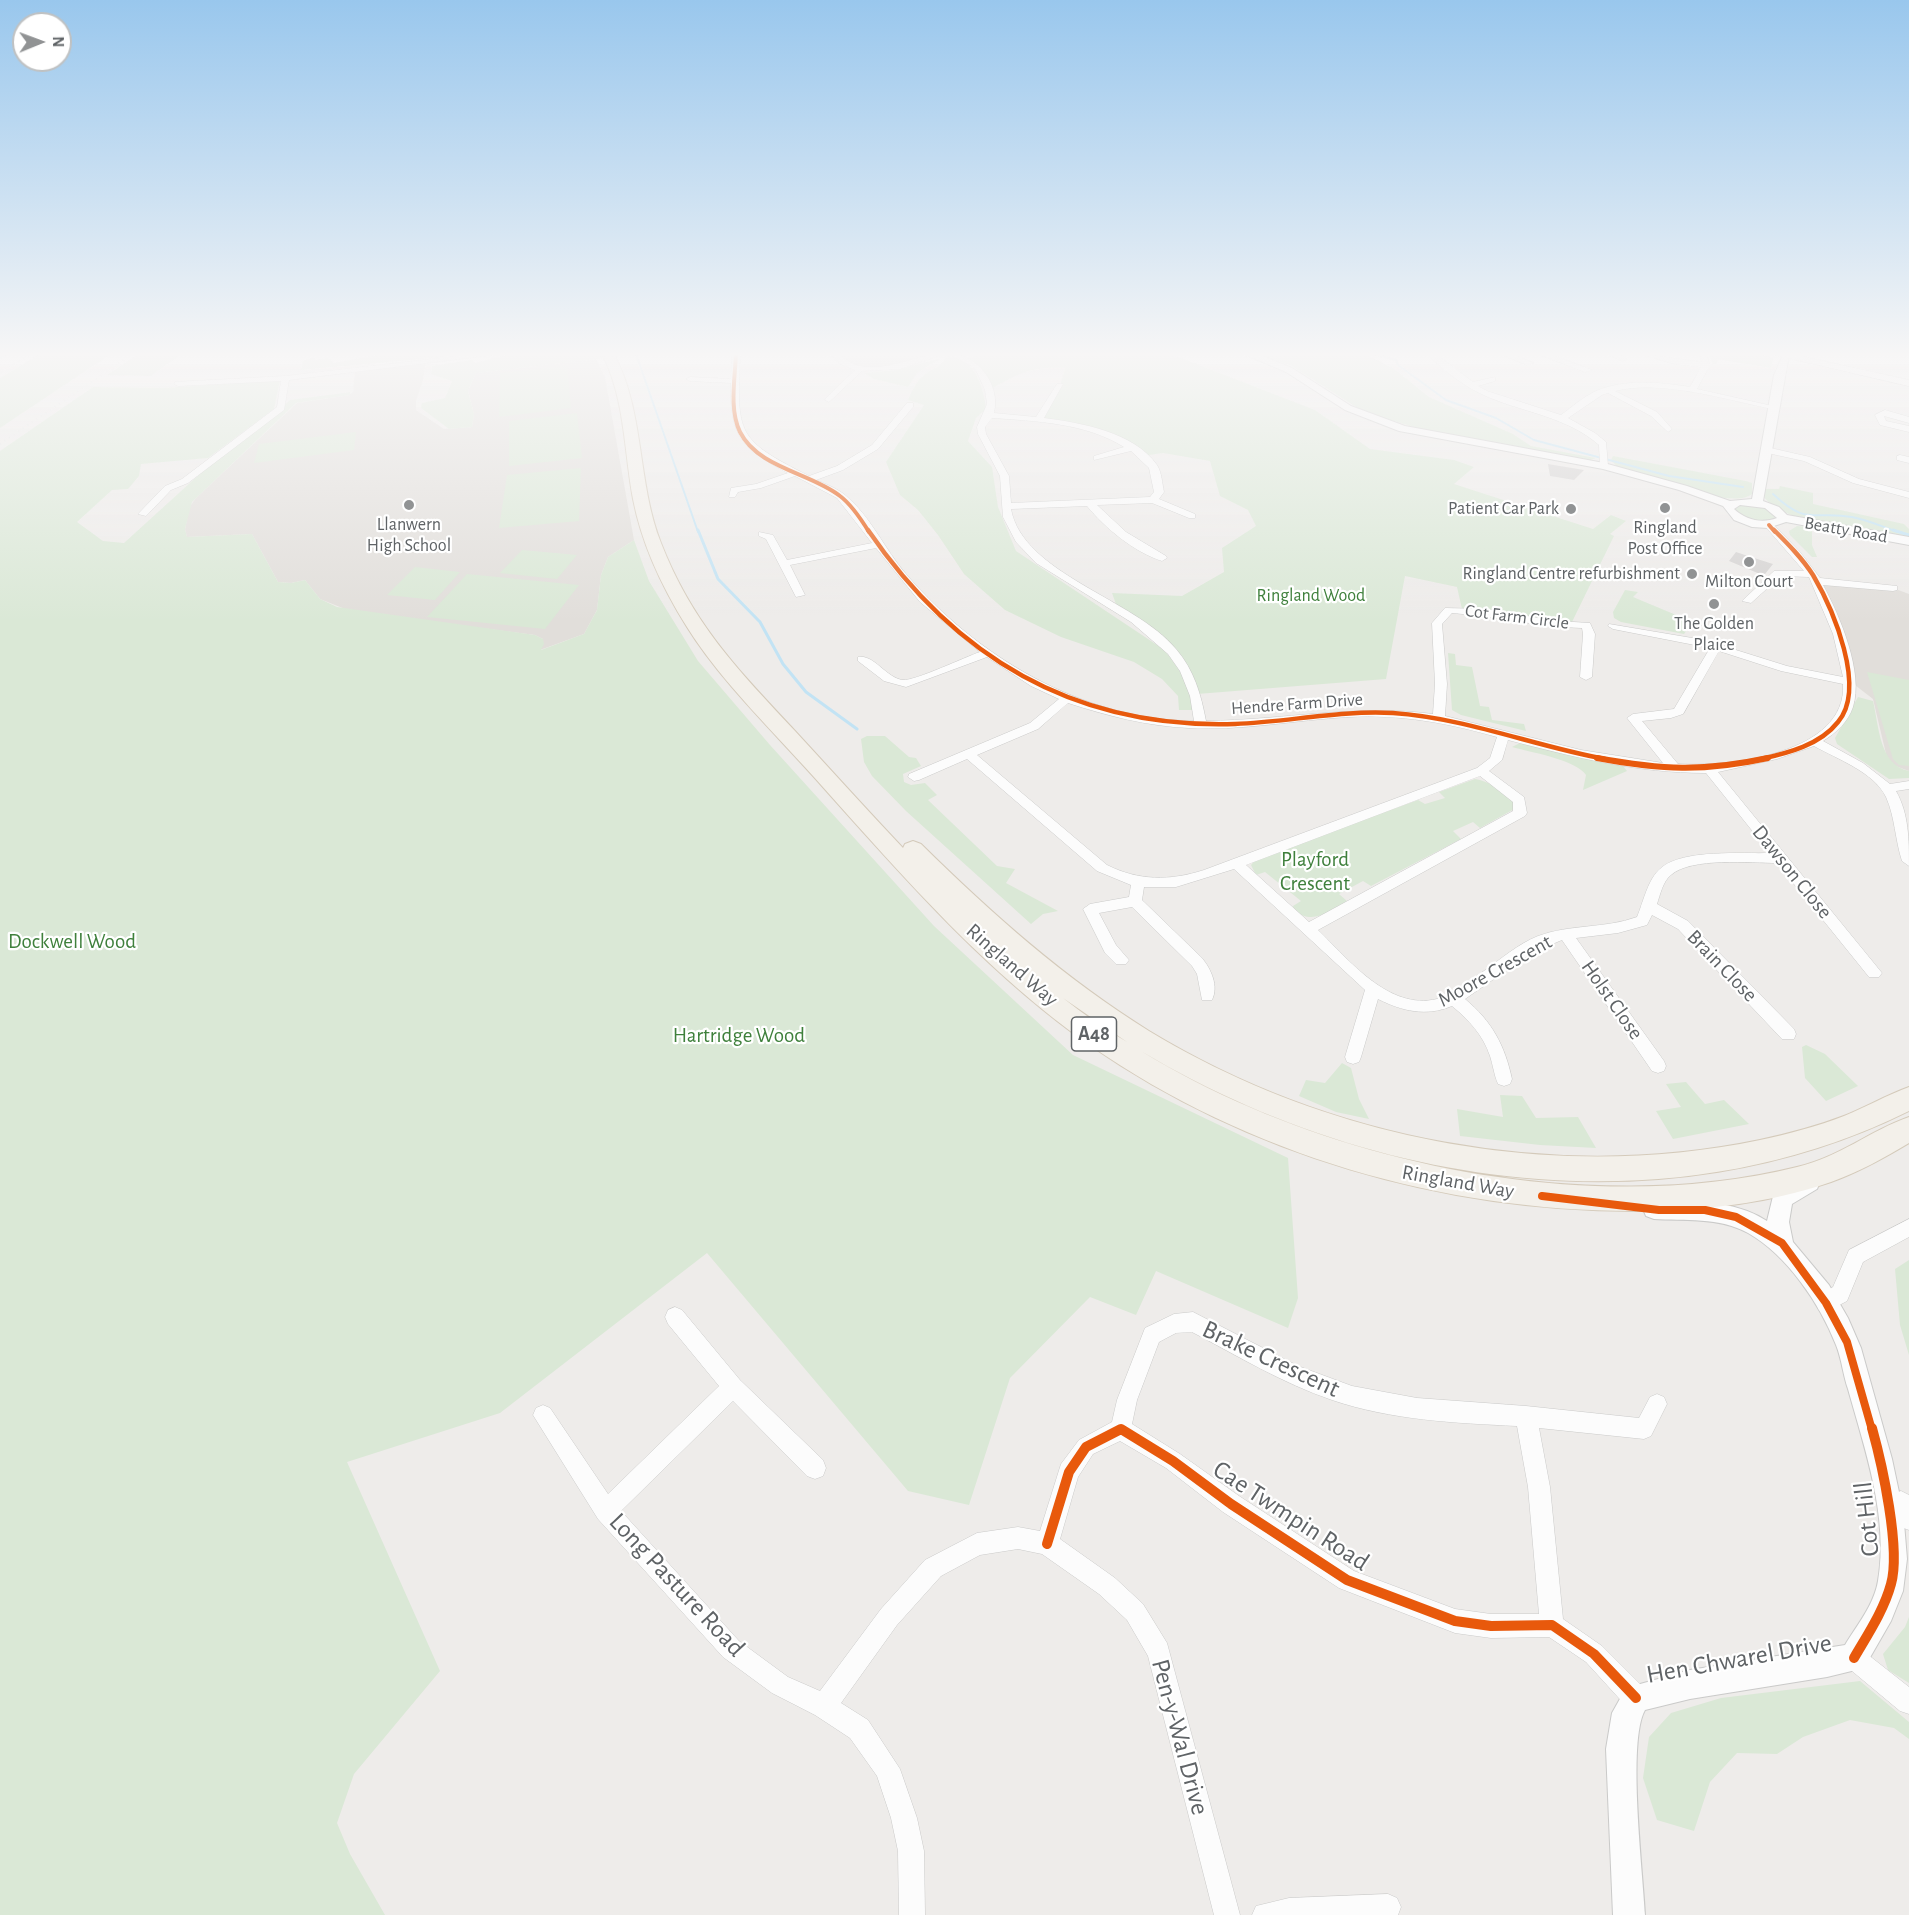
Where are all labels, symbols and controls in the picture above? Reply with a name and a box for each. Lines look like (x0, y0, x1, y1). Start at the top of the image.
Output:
north arrow (12, 12, 72, 72)
text: N (50, 36, 66, 47)
marker: Llanwern High School (402, 498, 416, 512)
place label: Patient Car Park (1448, 498, 1559, 520)
marker: Ringland Post Office (1658, 501, 1672, 515)
marker: Patient Car Park (1564, 502, 1578, 516)
street label: Beatty Road (1803, 512, 1889, 548)
place label: Llanwern High School (367, 514, 451, 556)
place label: Ringland Post Office (1628, 517, 1702, 560)
marker: Milton Court (1742, 555, 1756, 569)
place label: Ringland Centre refurbishment (1462, 563, 1680, 585)
marker: Ringland Centre refurbishment (1685, 567, 1699, 581)
place label: Milton Court (1705, 571, 1793, 593)
park label: Ringland Wood (1257, 585, 1365, 607)
marker: The Golden Plaice (1707, 597, 1721, 611)
street label: Cot Farm Circle (1464, 600, 1570, 634)
place label: The Golden Plaice (1674, 613, 1754, 656)
street label: Hendre Farm Drive (1230, 689, 1364, 719)
street label: Dawson Close (1747, 820, 1837, 924)
park label: Playford Crescent (1280, 847, 1350, 897)
street label: Ringland Way (961, 918, 1063, 1012)
street label: Brain Close (1681, 925, 1763, 1007)
park label: Dockwell Wood (8, 929, 136, 955)
street label: Moore Crescent (1434, 929, 1556, 1013)
street label: Holst Close (1576, 955, 1648, 1045)
road number: A48 (1072, 1017, 1116, 1051)
park label: Hartridge Wood (673, 1023, 805, 1049)
street label: Ringland Way (1400, 1160, 1516, 1204)
street label: Brake Crescent (1197, 1314, 1345, 1404)
street label: Cae Twmpin Road (1207, 1454, 1375, 1578)
street label: Cot Hill (1848, 1480, 1886, 1558)
street label: Long Pasture Road (602, 1507, 752, 1663)
street label: Hen Chwarel Drive (1644, 1627, 1834, 1691)
street label: Pen-y-Wal Drive (1144, 1656, 1216, 1818)

